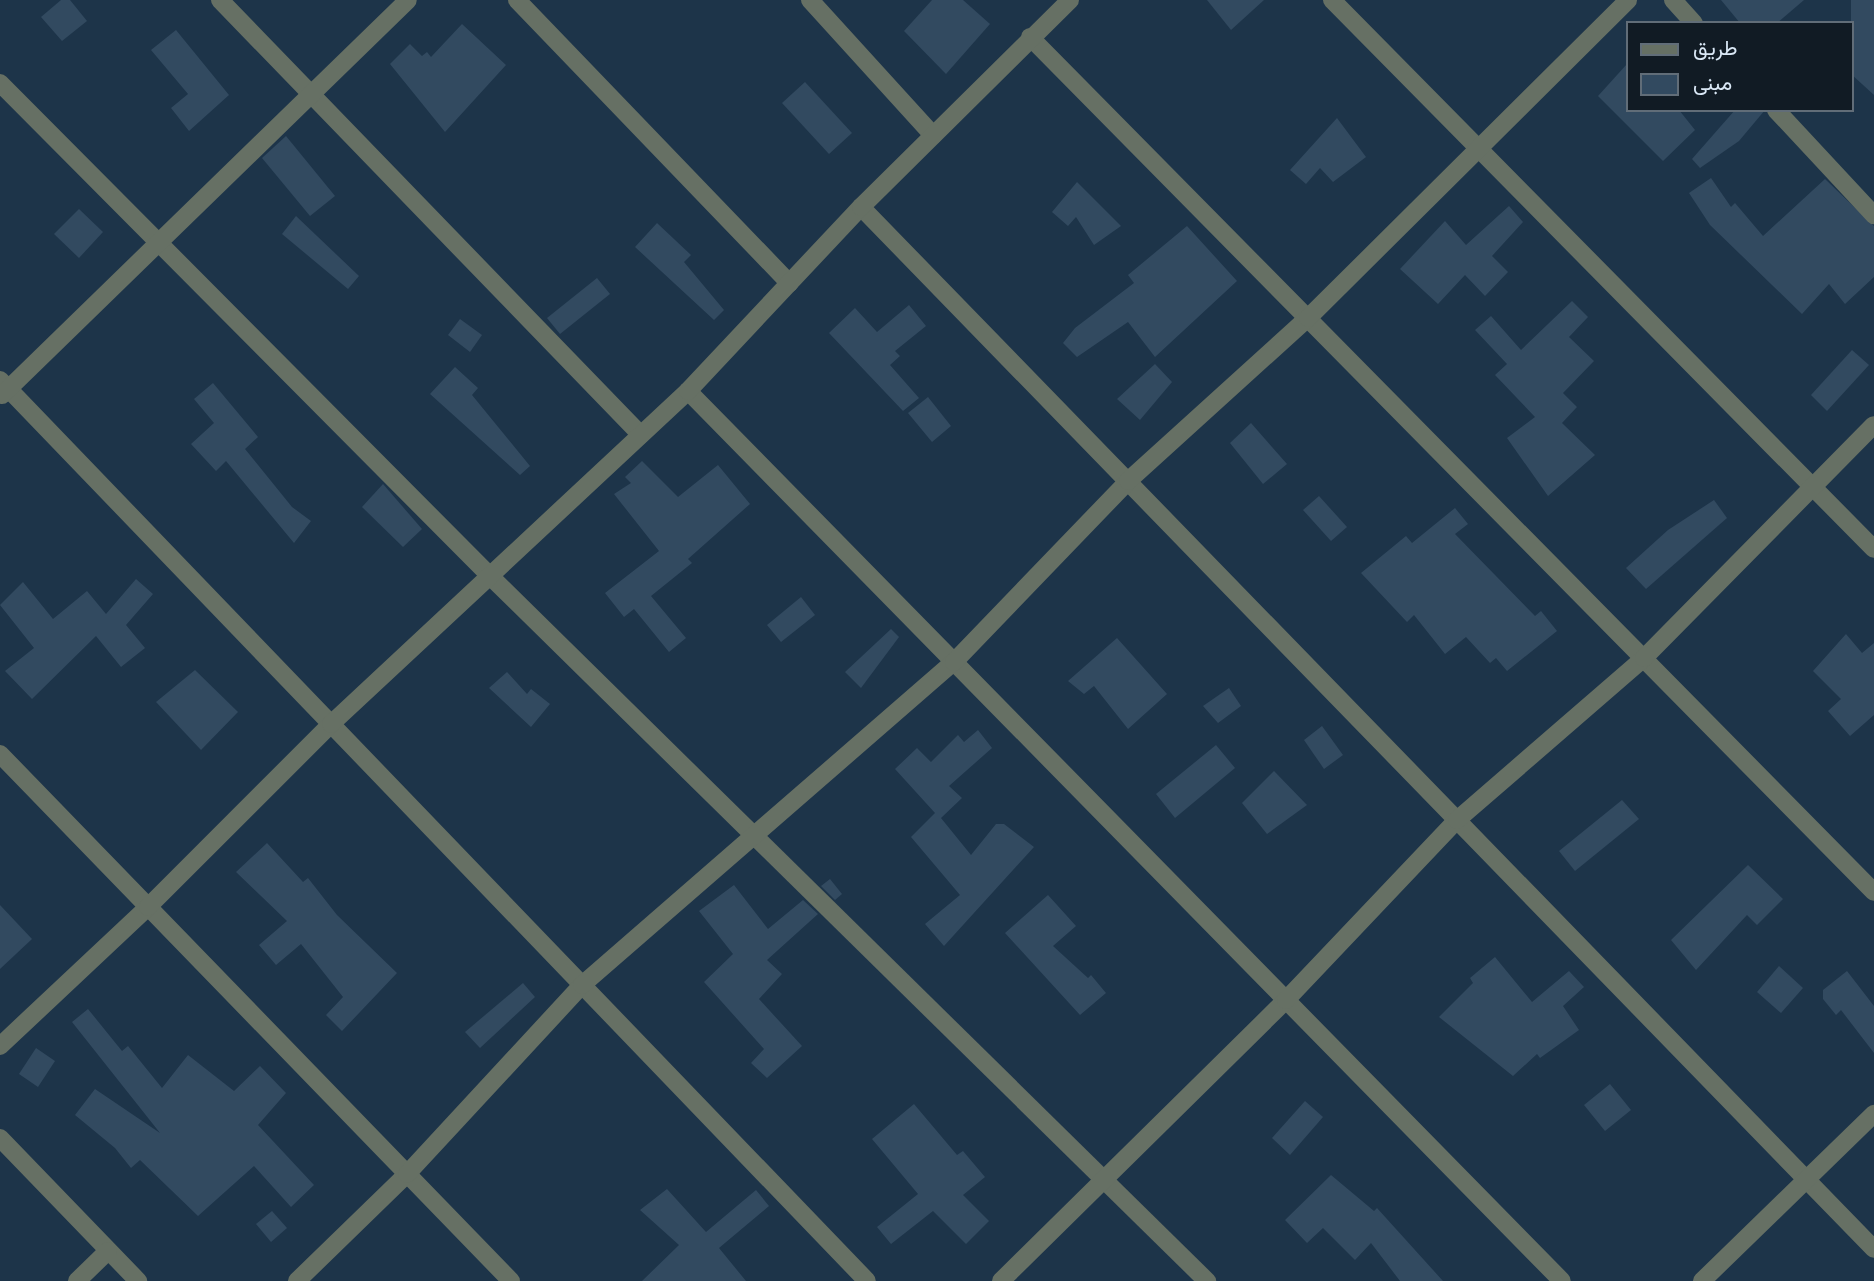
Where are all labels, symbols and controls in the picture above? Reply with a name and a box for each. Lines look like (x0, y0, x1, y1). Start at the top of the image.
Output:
legend (1626, 21, 1853, 112)
text: طريق (1693, 35, 1738, 61)
text: مبنى (1693, 70, 1732, 96)

